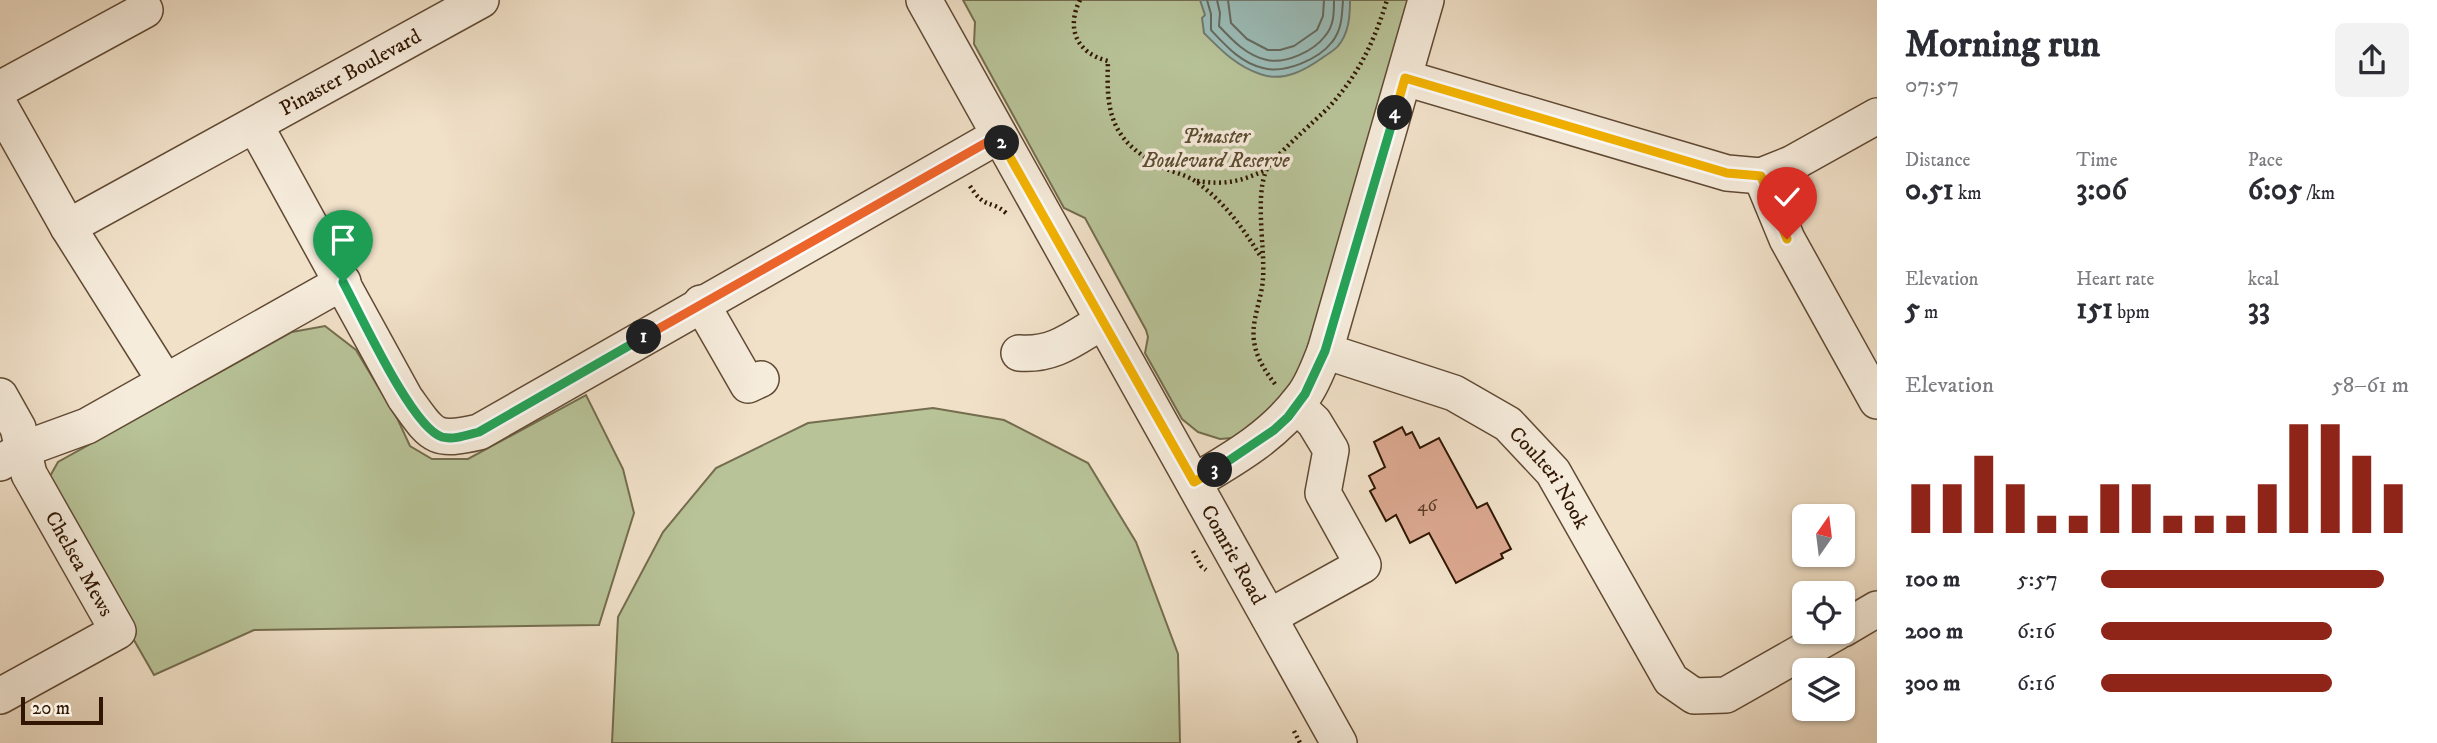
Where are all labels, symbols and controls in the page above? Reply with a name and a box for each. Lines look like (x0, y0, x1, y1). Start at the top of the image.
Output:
text: Morning run (1905, 21, 2100, 69)
street label: Pinaster Boulevard (275, 23, 426, 122)
button: share (2335, 23, 2409, 97)
text: 07:57 (1905, 71, 1959, 100)
pin: 4 (1378, 96, 1412, 130)
text: 4 (1389, 101, 1400, 124)
park label: Pinaster Boulevard Reserve (1142, 124, 1290, 174)
pin: 2 (984, 125, 1020, 160)
text: 2 (997, 131, 1006, 154)
text: Distance (1905, 149, 1970, 172)
text: Time (2076, 149, 2118, 172)
text: Pace (2248, 149, 2283, 172)
pin (1757, 167, 1817, 239)
text: 0.51 (1905, 172, 1954, 209)
text: 3:06 (2076, 172, 2127, 209)
text: 6:05 (2248, 172, 2302, 209)
icon: check (1768, 178, 1806, 216)
text: km (1954, 182, 1982, 205)
text: /km (2302, 182, 2335, 205)
pin (313, 210, 373, 282)
icon: arrive (324, 221, 362, 259)
text: Elevation (1905, 268, 1979, 291)
text: Heart rate (2076, 268, 2154, 291)
text: kcal (2248, 268, 2279, 291)
text: 5 (1905, 291, 1920, 328)
text: 151 (2076, 291, 2113, 328)
text: 33 (2248, 291, 2270, 328)
text: m (1920, 301, 1938, 324)
text: bpm (2113, 301, 2150, 324)
pin: 1 (626, 320, 662, 354)
text: 1 (640, 325, 647, 348)
text: Elevation (1905, 371, 1994, 400)
text: 58–61 m (2331, 371, 2409, 400)
street label: Coulteri Nook (1503, 421, 1595, 534)
pin: 3 (1198, 452, 1232, 488)
text: 3 (1211, 458, 1218, 481)
house number: 46 (1417, 495, 1437, 517)
street label: Comrie Road (1195, 501, 1271, 610)
north arrow (1792, 504, 1855, 567)
map controls (1792, 504, 1855, 721)
street label: Chelsea Mews (39, 507, 119, 621)
text: 100 m (1905, 565, 1960, 594)
text: 5:57 (2017, 565, 2058, 594)
button: locate (1792, 581, 1855, 644)
text: 200 m (1905, 617, 1963, 646)
text: 6:16 (2017, 617, 2055, 646)
button: layers (1792, 658, 1855, 721)
text: 300 m (1905, 669, 1961, 698)
text: 6:16 (2017, 669, 2055, 698)
scale bar (21, 694, 103, 726)
text: 20 m (32, 697, 70, 720)

